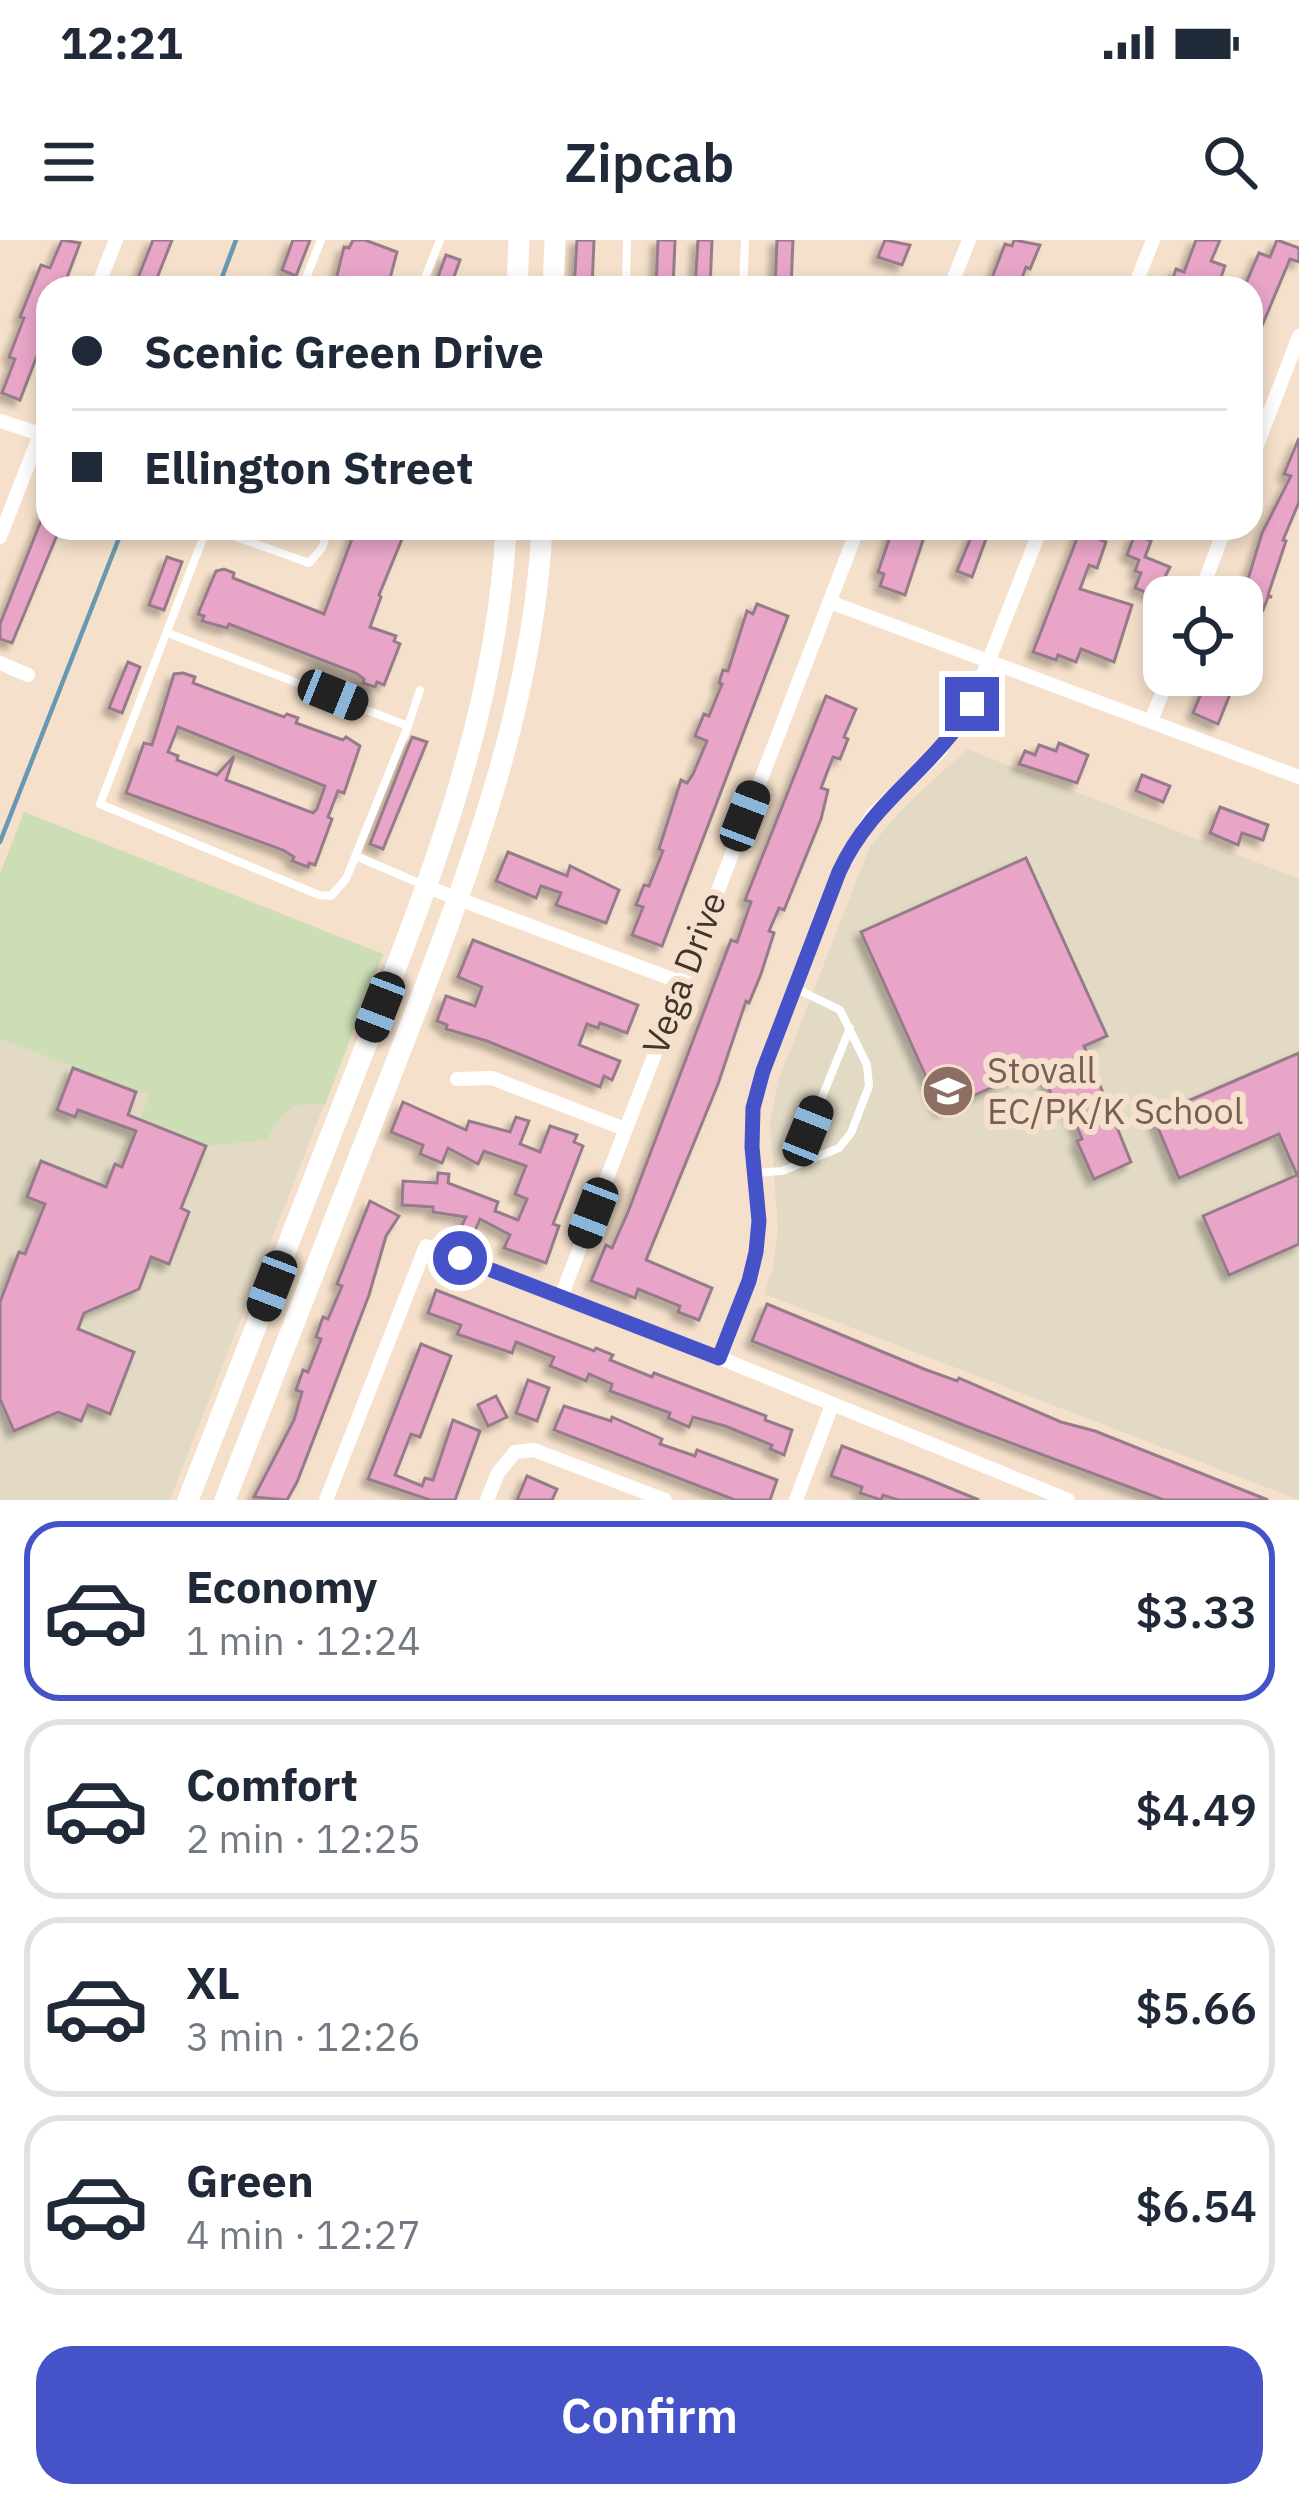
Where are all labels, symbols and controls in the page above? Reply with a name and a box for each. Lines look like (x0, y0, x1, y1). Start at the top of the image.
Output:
text: 12:21 (60, 13, 183, 71)
text: Zipcab (565, 127, 734, 197)
icon: menu (36, 129, 102, 195)
icon: search (1197, 129, 1263, 195)
text: Scenic Green Drive (144, 322, 544, 380)
text: Ellington Street (144, 438, 474, 496)
map controls (1143, 576, 1263, 696)
button: locate (1143, 576, 1263, 696)
car (293, 665, 373, 725)
route end (945, 677, 999, 731)
car (715, 776, 775, 856)
street label: Vega Drive (631, 885, 736, 1061)
car (350, 967, 410, 1047)
place label: Stovall EC/PK/K School (987, 1046, 1243, 1134)
school or university icon: Stovall EC/PK/K School (920, 1063, 976, 1119)
car (778, 1091, 838, 1171)
car (563, 1173, 623, 1253)
route start (433, 1231, 487, 1285)
car (242, 1246, 302, 1326)
icon: car (42, 1557, 150, 1665)
text: Economy (186, 1557, 377, 1615)
text: $3.33 (1136, 1582, 1257, 1640)
text: 1 min · 12:24 (186, 1615, 421, 1666)
icon: car (42, 1755, 150, 1863)
text: Comfort (186, 1755, 358, 1813)
text: $4.49 (1136, 1780, 1257, 1838)
text: 2 min · 12:25 (186, 1813, 421, 1864)
icon: car (42, 1953, 150, 2061)
text: XL (186, 1953, 240, 2011)
text: $5.66 (1136, 1978, 1257, 2036)
text: 3 min · 12:26 (186, 2011, 421, 2062)
icon: car (42, 2151, 150, 2259)
text: Green (186, 2151, 314, 2209)
text: $6.54 (1136, 2176, 1257, 2234)
text: 4 min · 12:27 (186, 2209, 421, 2260)
button: Confirm (36, 2346, 1263, 2484)

